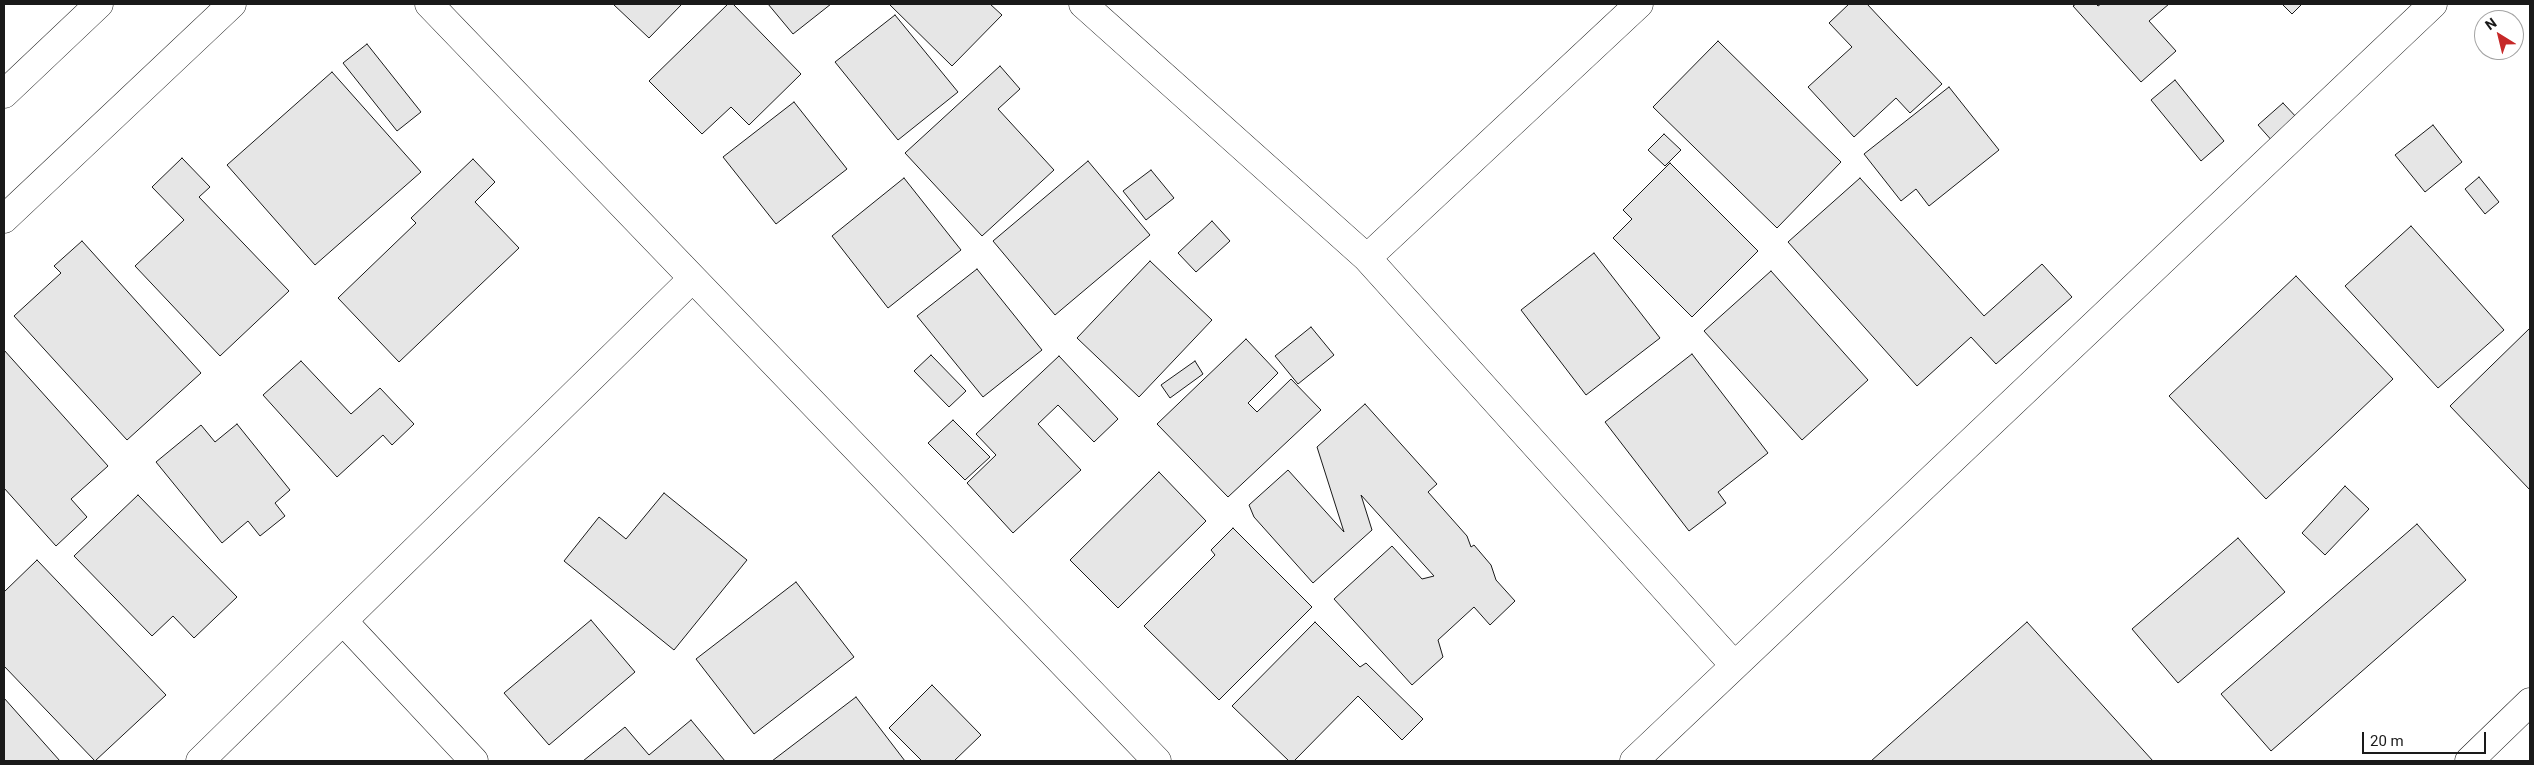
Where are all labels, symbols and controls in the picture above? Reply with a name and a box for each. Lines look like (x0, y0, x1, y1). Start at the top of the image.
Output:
north arrow (2474, 10, 2524, 60)
text: N (2482, 14, 2499, 33)
scale bar (2364, 722, 2488, 754)
text: 20 m (2370, 732, 2404, 750)

